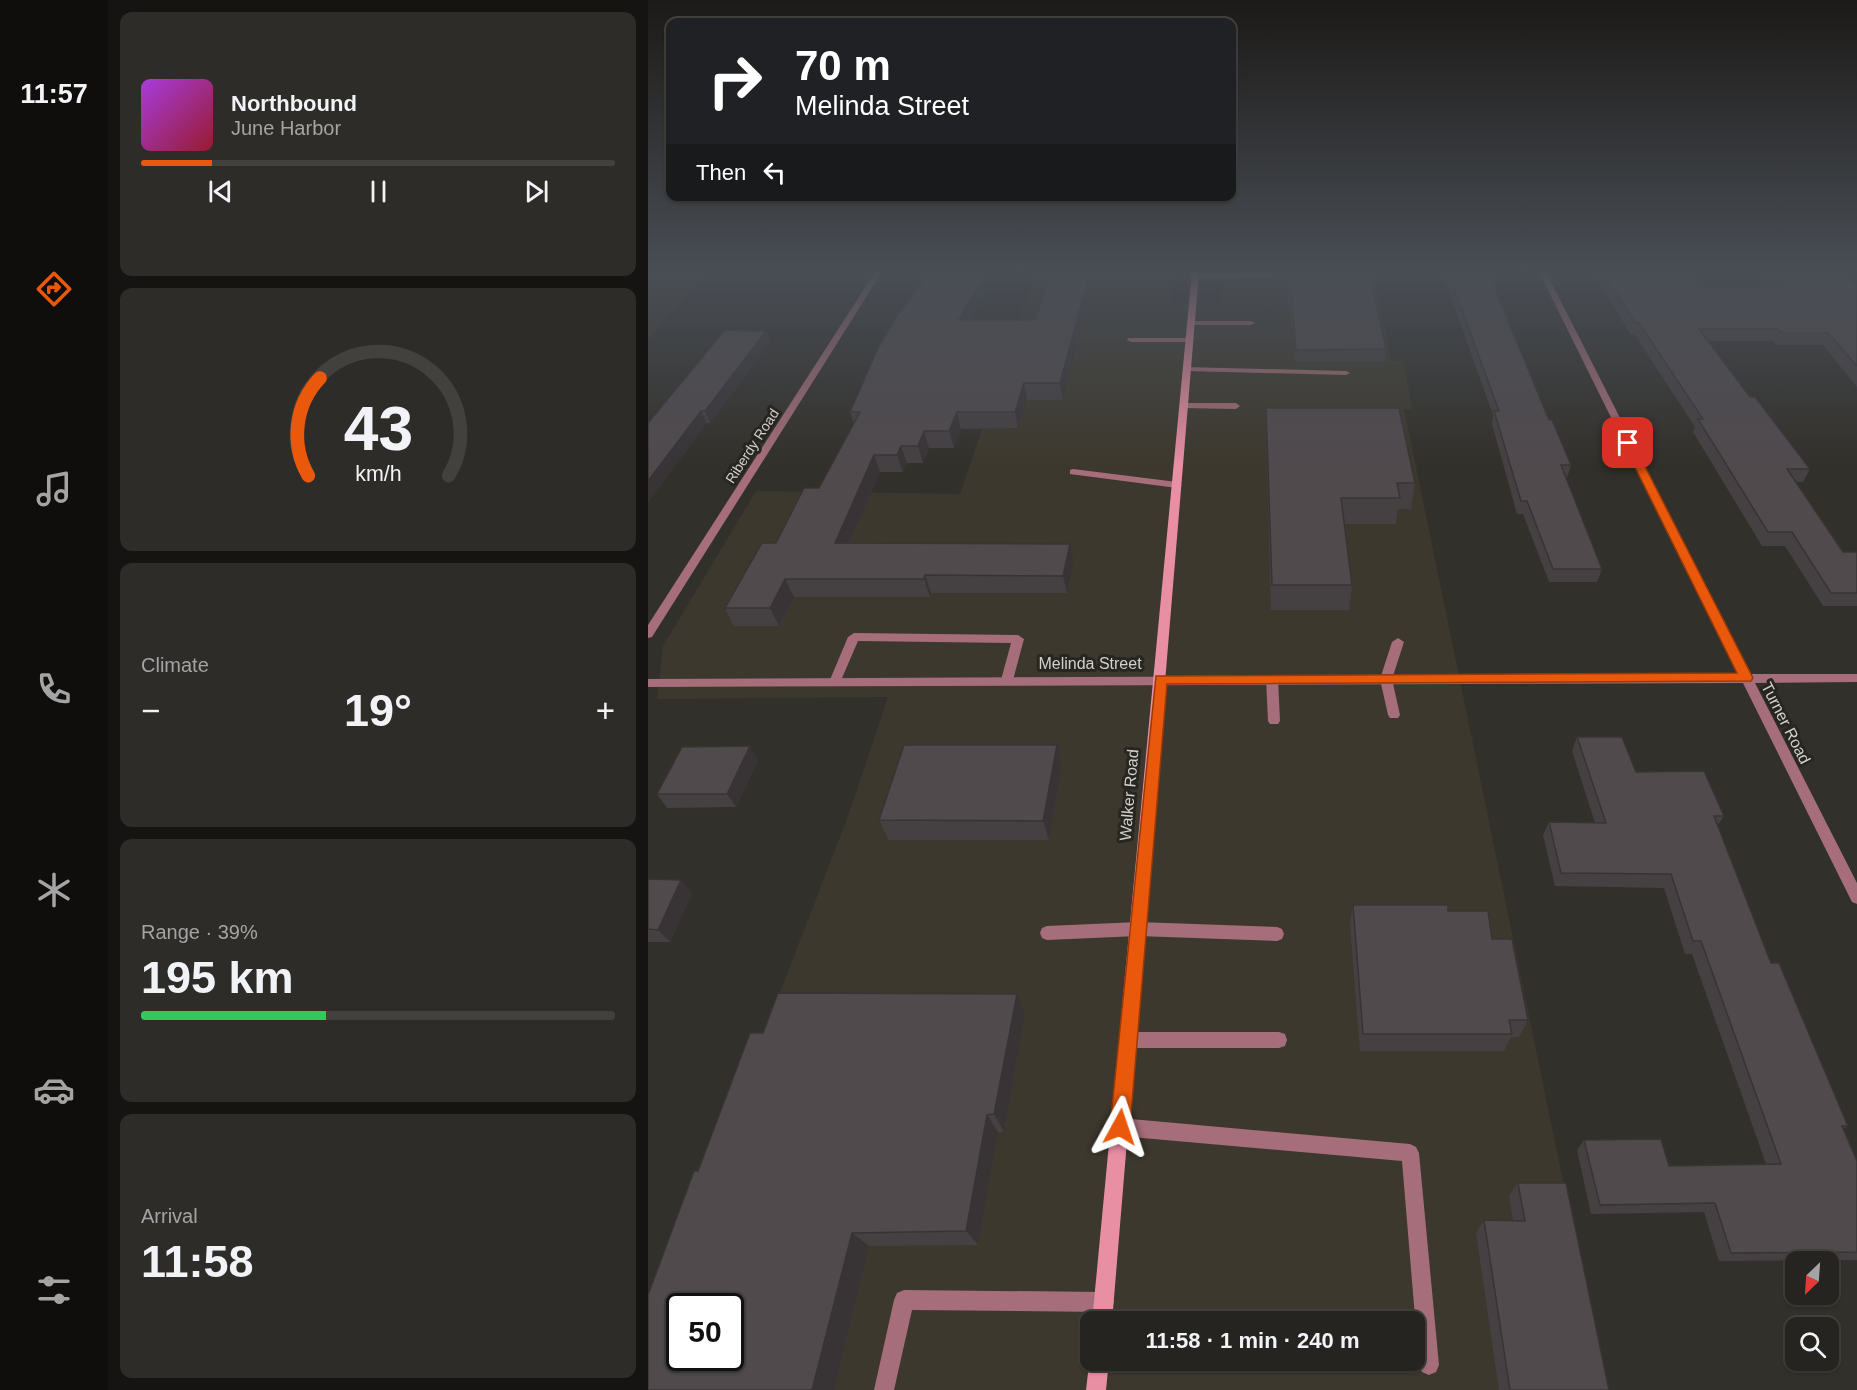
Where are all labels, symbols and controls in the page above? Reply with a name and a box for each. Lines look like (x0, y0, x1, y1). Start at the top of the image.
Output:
icon: right (696, 42, 774, 120)
text: 70 m (795, 42, 891, 89)
text: 11:57 (20, 79, 88, 109)
text: Northbound (231, 91, 357, 116)
text: Melinda Street (795, 91, 969, 121)
text: June Harbor (231, 117, 341, 139)
icon: left (758, 156, 791, 189)
text: Then (696, 160, 746, 185)
icon: previous (204, 175, 237, 208)
icon: pause (362, 175, 395, 208)
icon: next (520, 175, 553, 208)
icon: directions (33, 268, 75, 310)
text: 43 (343, 395, 413, 464)
street label: Riberdy Road (722, 406, 782, 486)
pin (1602, 417, 1653, 468)
icon: arrive (1611, 426, 1644, 459)
text: km/h (355, 463, 401, 487)
icon: music (33, 468, 75, 510)
text: Climate (141, 654, 209, 676)
street label: Melinda Street (1038, 655, 1142, 672)
icon: phone (33, 668, 75, 710)
street label: Turner Road (1758, 679, 1814, 767)
text: 19° (344, 685, 412, 736)
text: − (141, 692, 160, 729)
text: + (596, 692, 615, 729)
street label: Walker Road (1117, 748, 1141, 842)
icon: climate (33, 869, 75, 911)
text: Range · 39% (141, 921, 258, 943)
text: 195 km (141, 952, 294, 1003)
icon: car (33, 1069, 75, 1111)
position arrow (1088, 1095, 1152, 1159)
text: Arrival (141, 1205, 198, 1227)
text: 11:58 (141, 1236, 254, 1287)
north arrow (1785, 1251, 1839, 1305)
map controls (1785, 1251, 1839, 1371)
icon: filters (33, 1269, 75, 1311)
speed limit sign: 50 (666, 1293, 744, 1371)
button: search (1785, 1317, 1839, 1371)
text: 11:58 · 1 min · 240 m (1146, 1328, 1360, 1353)

